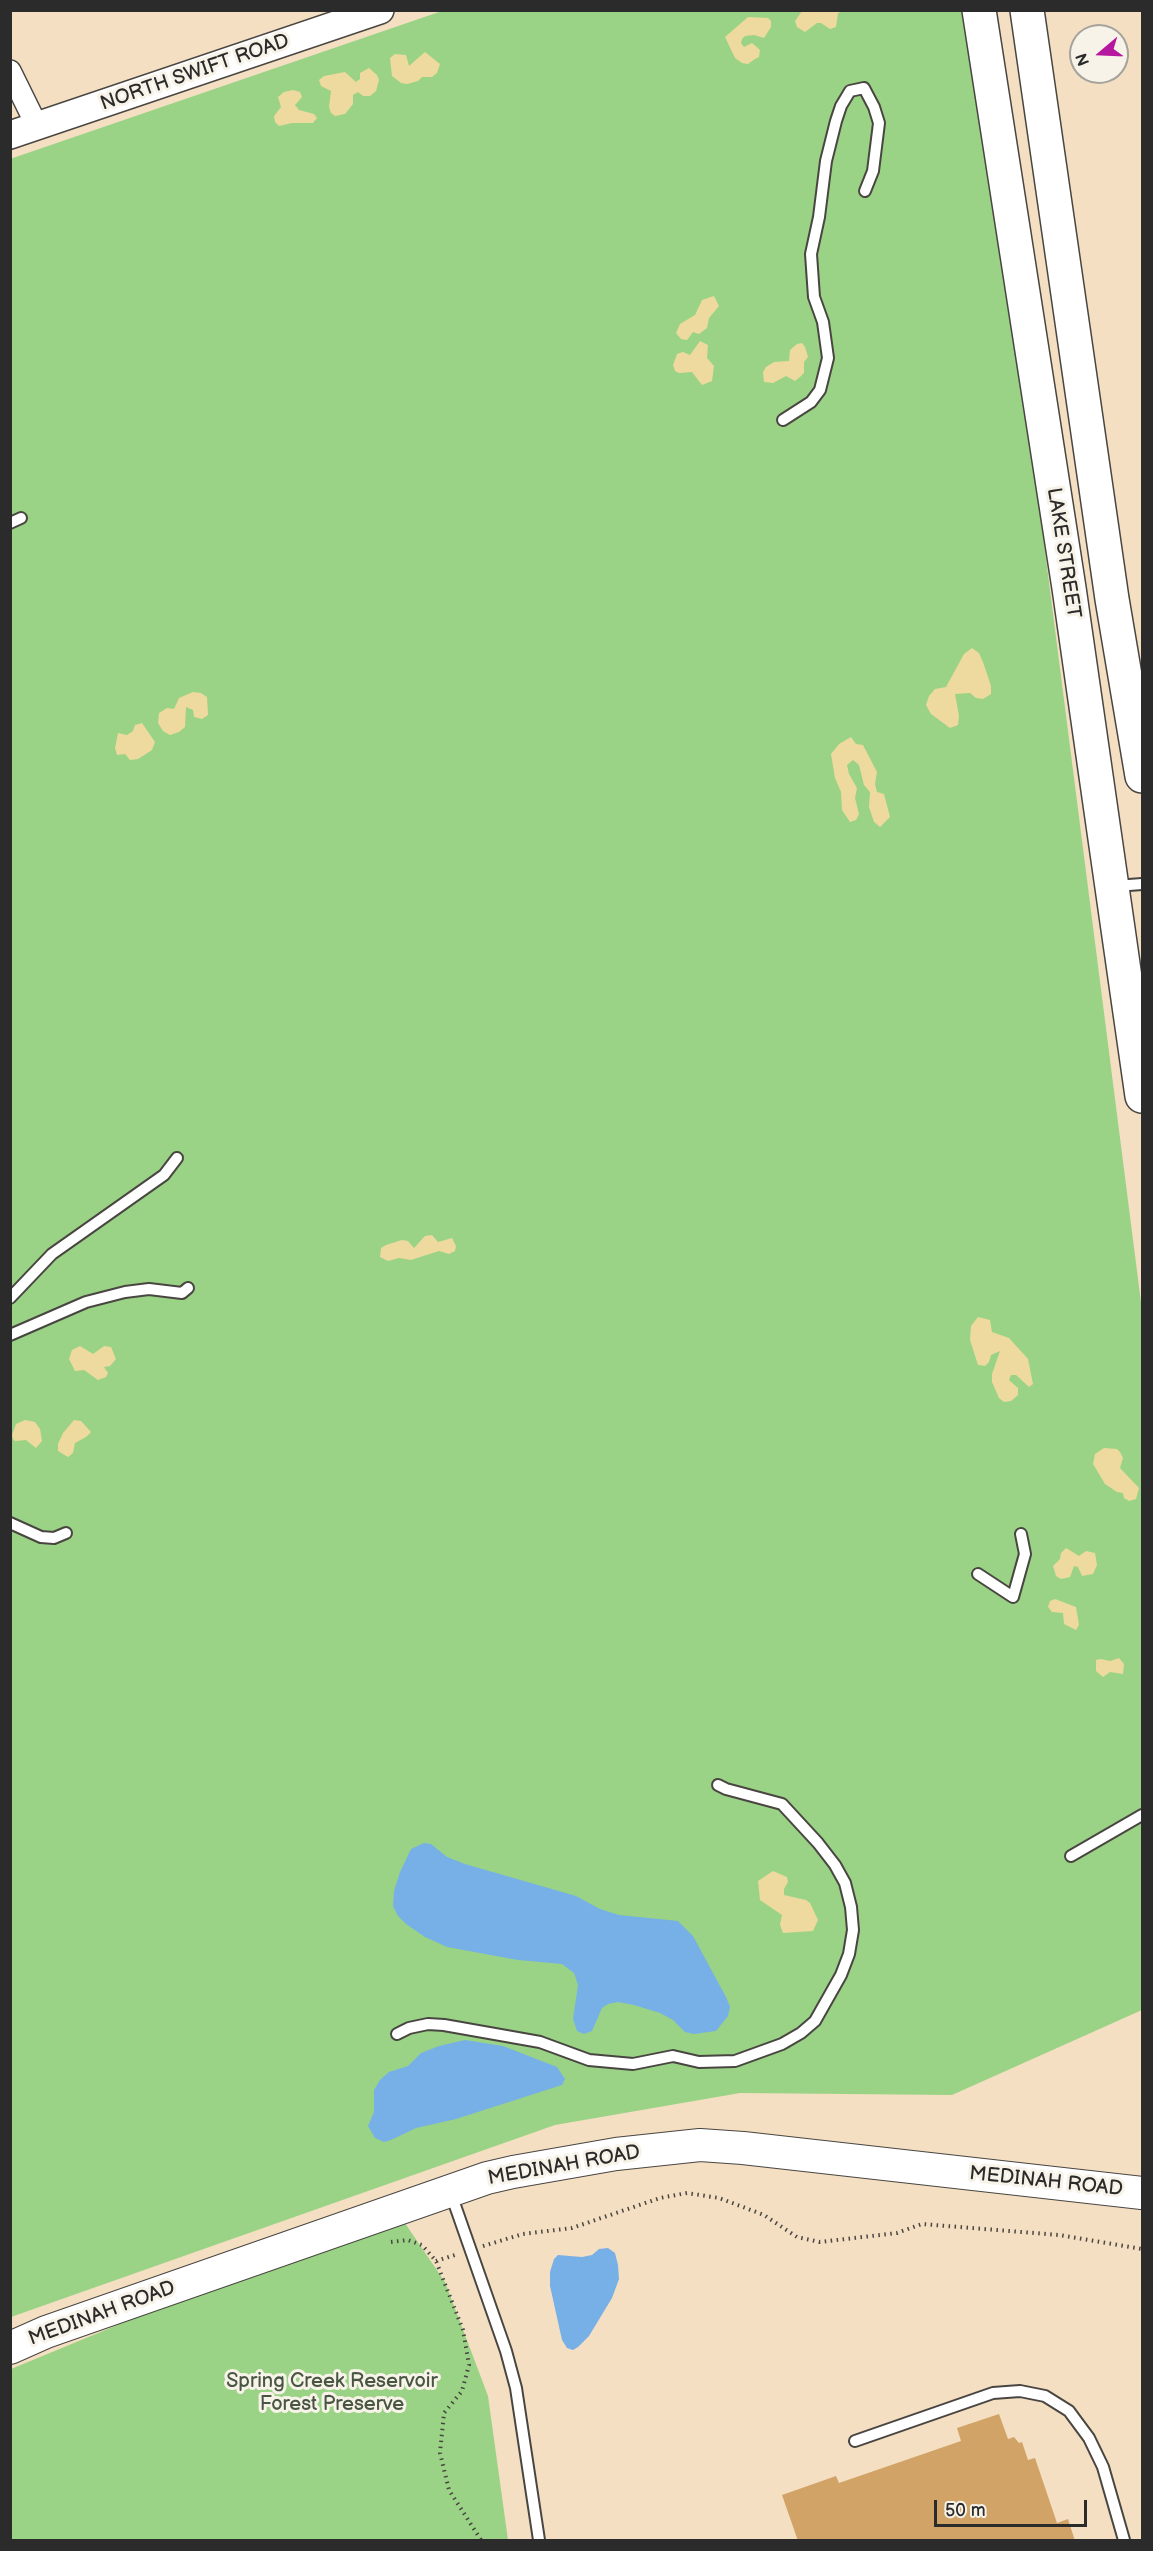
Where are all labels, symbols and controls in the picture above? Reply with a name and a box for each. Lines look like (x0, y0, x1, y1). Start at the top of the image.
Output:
north arrow (1069, 24, 1129, 84)
street label: NORTH SWIFT ROAD (97, 29, 293, 117)
text: N (1072, 51, 1094, 68)
street label: LAKE STREET (1041, 486, 1085, 620)
street label: MEDINAH ROAD (486, 2141, 642, 2191)
street label: MEDINAH ROAD (968, 2162, 1124, 2202)
street label: MEDINAH ROAD (25, 2276, 179, 2352)
park label: Spring Creek Reservoir Forest Preserve (226, 2370, 438, 2417)
scale bar (937, 2488, 1090, 2526)
text: 50 m (945, 2500, 986, 2521)

